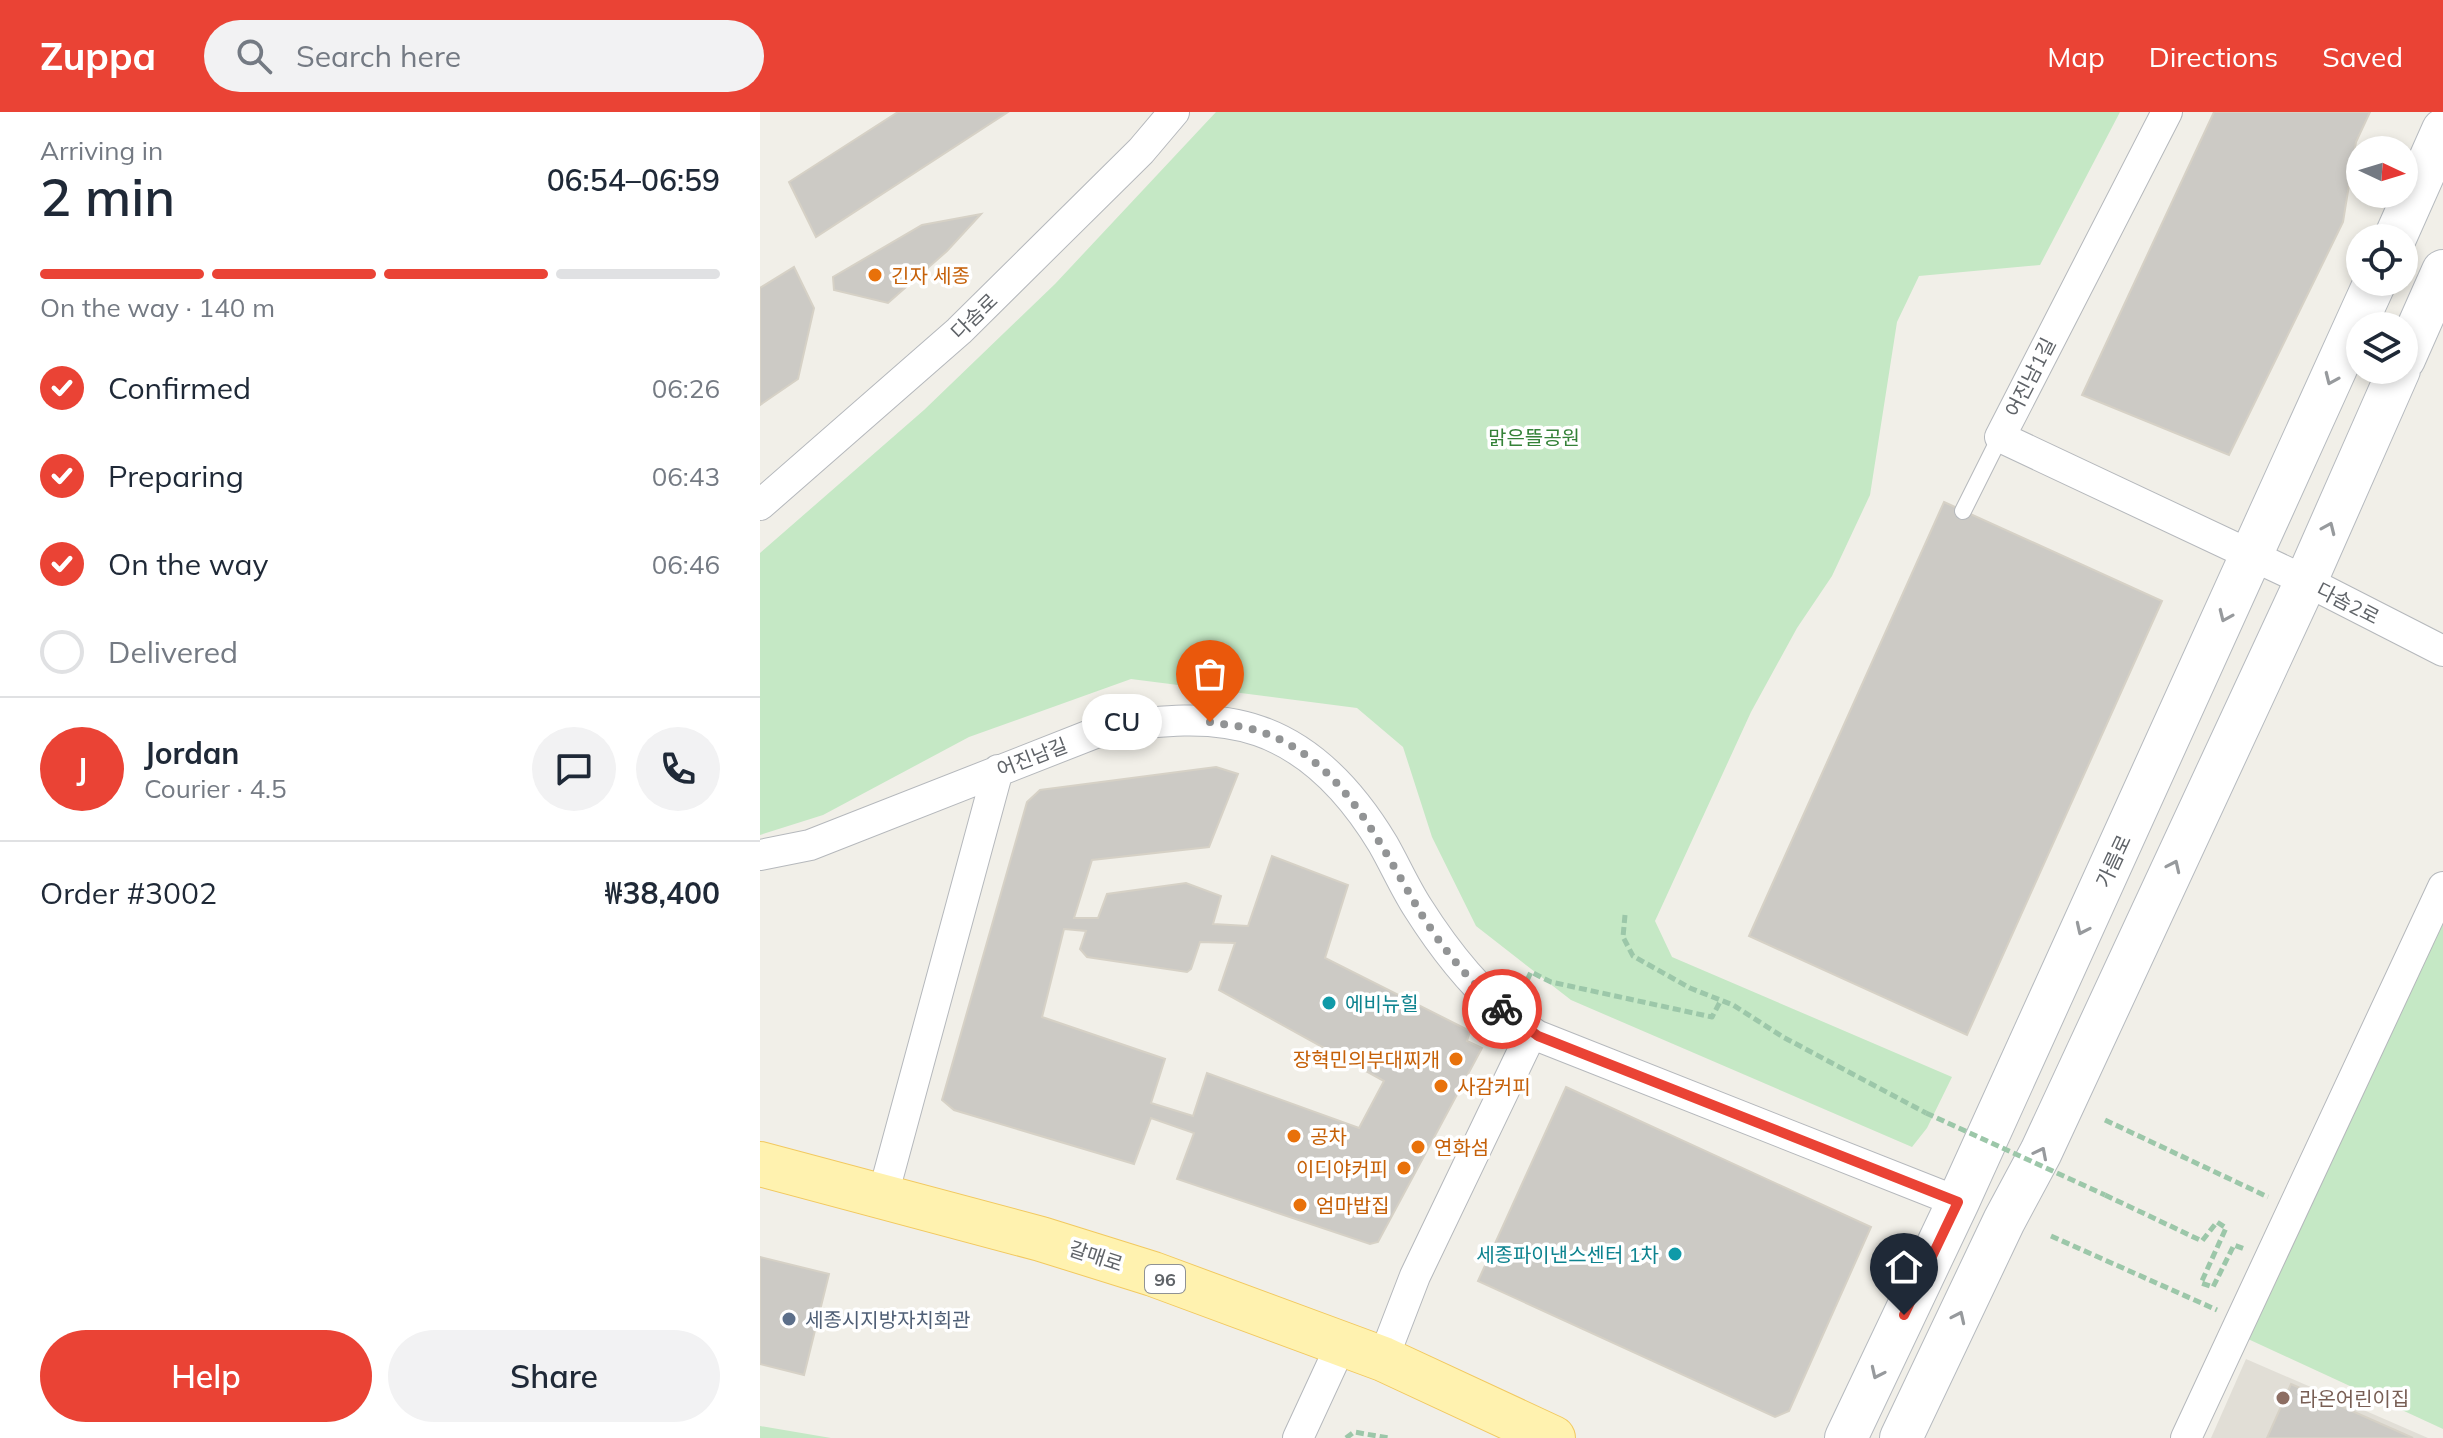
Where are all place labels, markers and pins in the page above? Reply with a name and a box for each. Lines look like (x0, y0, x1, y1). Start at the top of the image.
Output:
place label: 긴자 세종 (891, 263, 970, 288)
marker: 긴자 세종 (866, 266, 884, 284)
pin (1176, 640, 1244, 722)
callout: CU (1082, 694, 1162, 750)
place label: 에비뉴힐 (1345, 991, 1419, 1016)
marker: 에비뉴힐 (1320, 994, 1338, 1012)
place label: 장혁민의부대찌개 (1293, 1047, 1440, 1072)
marker: 장혁민의부대찌개 (1447, 1050, 1465, 1068)
place label: 사감커피 (1457, 1074, 1531, 1099)
marker: 사감커피 (1432, 1077, 1450, 1095)
place label: 공차 (1310, 1124, 1347, 1149)
marker: 공차 (1285, 1127, 1303, 1145)
place label: 연화섬 (1434, 1135, 1489, 1160)
marker: 연화섬 (1409, 1138, 1427, 1156)
place label: 이디야커피 (1296, 1156, 1388, 1181)
marker: 이디야커피 (1395, 1159, 1413, 1177)
place label: 엄마밥집 (1316, 1193, 1390, 1218)
marker: 엄마밥집 (1291, 1196, 1309, 1214)
pin (1870, 1233, 1938, 1315)
place label: 세종파이낸스센터 1차 (1476, 1242, 1659, 1267)
marker: 세종파이낸스센터 1차 (1666, 1245, 1684, 1263)
place label: 세종시지방자치회관 (805, 1307, 971, 1332)
marker: 세종시지방자치회관 (780, 1310, 798, 1328)
place label: 라온어린이집 (2299, 1386, 2409, 1411)
marker: 라온어린이집 (2274, 1389, 2292, 1407)

